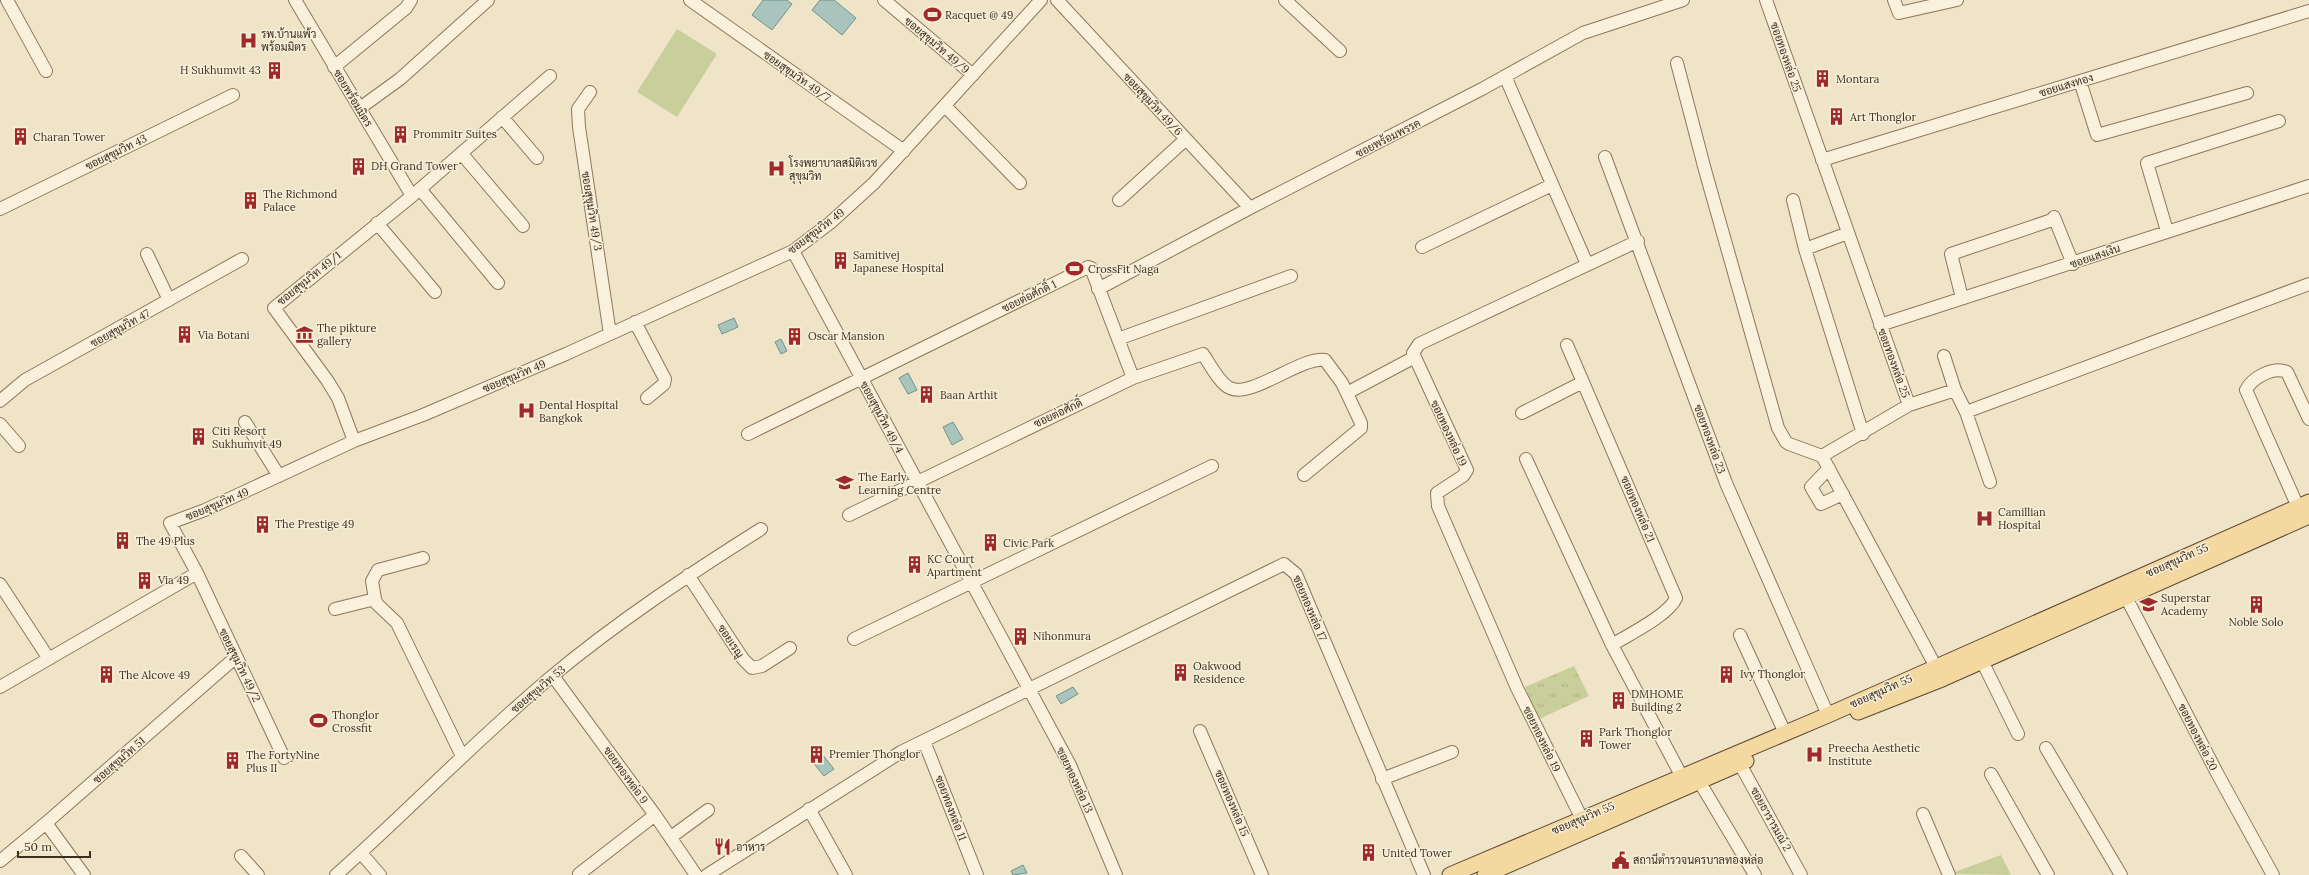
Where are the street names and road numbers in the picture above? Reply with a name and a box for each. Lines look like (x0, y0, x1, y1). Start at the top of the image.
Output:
street label: ซอยสุขุมวิท 49/9 (900, 14, 972, 78)
street label: ซอยทองหล่อ 25 (1768, 20, 1804, 94)
street label: ซอยสุขุมวิท 49/7 (759, 47, 834, 106)
street label: ซอยพร้อมมิตร (330, 67, 376, 129)
street label: ซอยสุขุมวิท 49/6 (1119, 70, 1186, 140)
street label: ซอยแสงทอง (2037, 70, 2095, 100)
street label: ซอยพร้อมพรรค (1353, 116, 1423, 160)
street label: ซอยสุขุมวิท 43 (83, 131, 150, 175)
street label: ซอยสุขุมวิท 49/3 (577, 170, 605, 252)
street label: ซอยสุขุมวิท 49 (785, 205, 848, 258)
street label: ซอยแสงเงิน (2068, 241, 2122, 271)
street label: ซอยสุขุมวิท 49/1 (274, 248, 345, 310)
street label: ซอยต่อศักดิ์ 1 (997, 273, 1059, 315)
street label: ซอยสุขุมวิท 47 (88, 306, 153, 352)
street label: ซอยทองหล่อ 25 (1875, 326, 1913, 400)
street label: ซอยสุขุมวิท 49 (480, 356, 548, 397)
street label: ซอยสุขุมวิท 49/4 (855, 378, 907, 456)
street label: ซอยต่อศักดิ์ (1030, 392, 1085, 430)
street label: ซอยทองหล่อ 19 (1428, 398, 1470, 468)
street label: ซอยทองหล่อ 23 (1691, 402, 1729, 476)
street label: ซอยทองหล่อ 21 (1618, 474, 1658, 544)
street label: ซอยสุขุมวิท 49 (183, 484, 251, 525)
street label: ซอยสุขุมวิท 55 (2144, 540, 2211, 582)
street label: ซอยทองหล่อ 17 (1290, 573, 1330, 643)
street label: ซอยเรณู (714, 622, 747, 661)
street label: ซอยสุขุมวิท 49/2 (214, 626, 264, 705)
street label: ซอยสุขุมวิท 53 (508, 662, 569, 717)
street label: ซอยสุขุมวิท 55 (1848, 671, 1915, 713)
street label: ซอยทองหล่อ 20 (2175, 701, 2221, 773)
street label: ซอยทองหล่อ 19 (1520, 704, 1564, 774)
street label: ซอยสุขุมวิท 51 (90, 733, 149, 788)
street label: ซอยทองหล่อ 9 (601, 744, 651, 806)
street label: ซอยทองหล่อ 13 (1054, 745, 1096, 815)
street label: ซอยทองหล่อ 15 (1212, 768, 1252, 838)
street label: ซอยทองหล่อ 11 (932, 773, 970, 843)
street label: ซอยธารารมณ์ 2 (1748, 784, 1795, 854)
street label: ซอยสุขุมวิท 55 (1549, 798, 1617, 839)

